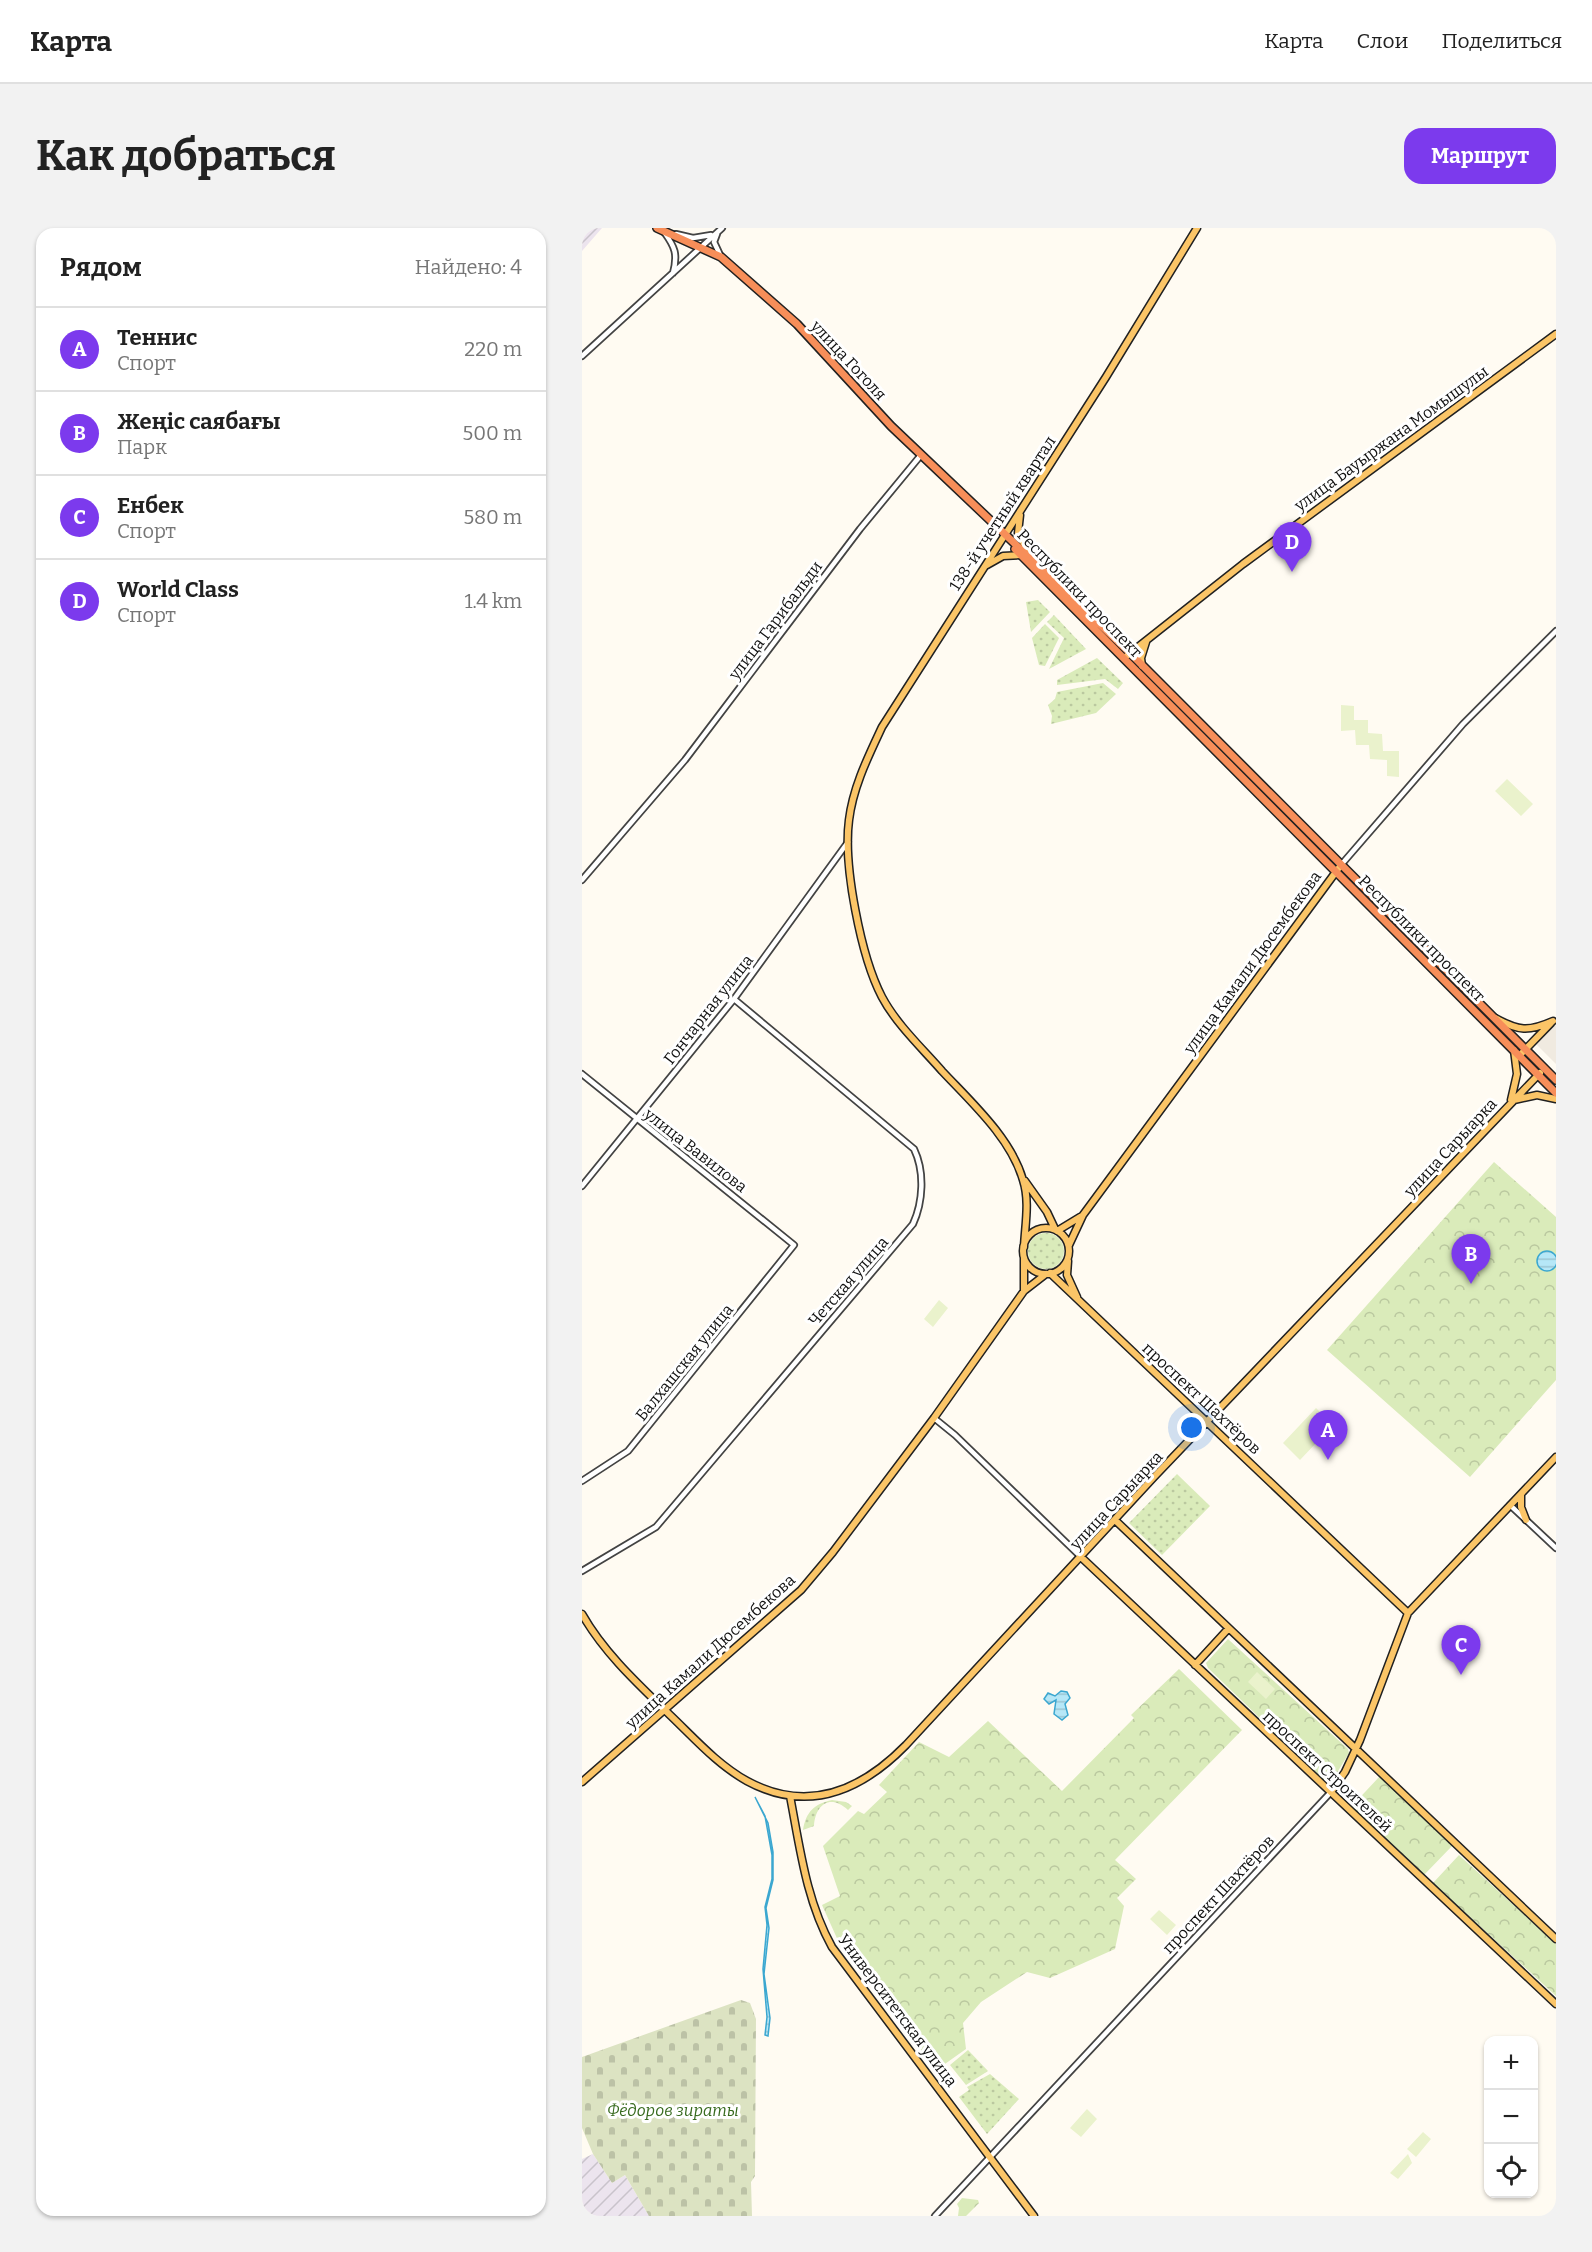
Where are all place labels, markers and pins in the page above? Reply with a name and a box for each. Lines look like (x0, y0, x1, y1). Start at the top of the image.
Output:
pin: D (1272, 522, 1312, 572)
pin: B (1452, 1234, 1490, 1284)
pin: A (1308, 1410, 1348, 1460)
pin: C (1442, 1626, 1480, 1675)

